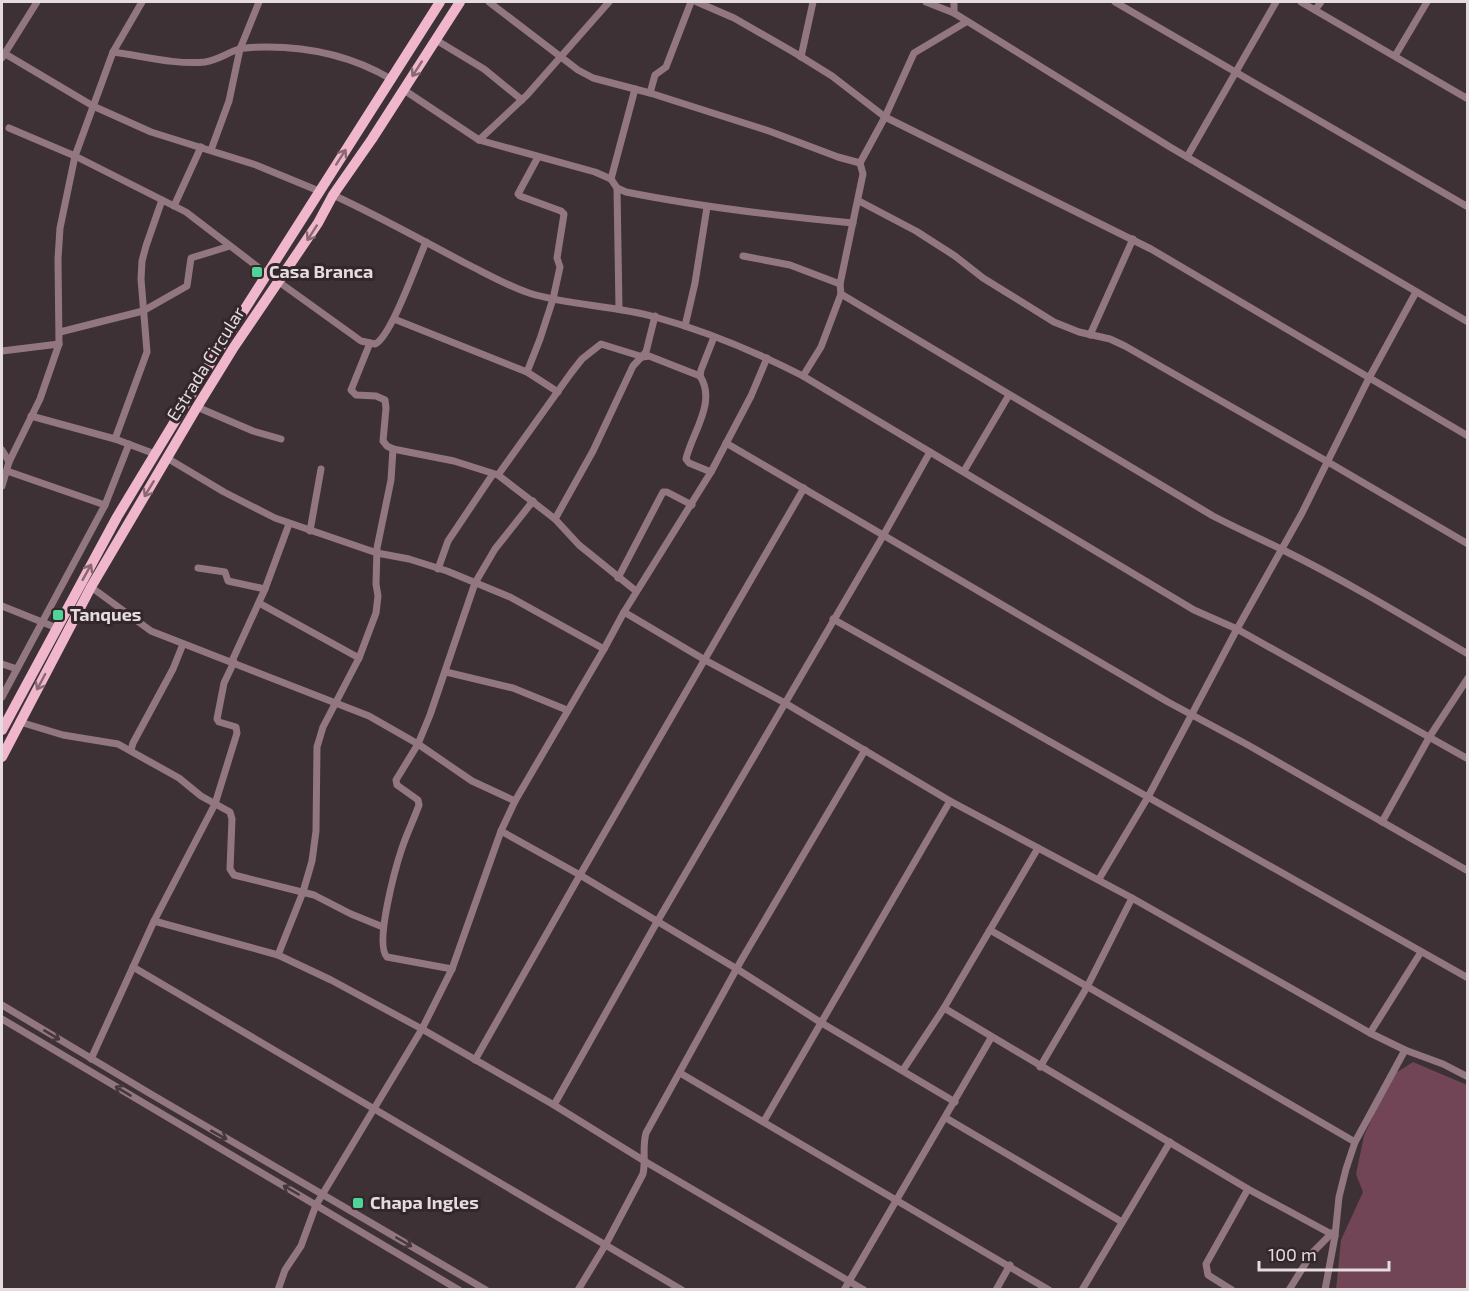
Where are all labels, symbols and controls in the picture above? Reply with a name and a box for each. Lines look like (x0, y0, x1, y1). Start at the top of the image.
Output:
one-way arrow (411, 60, 423, 77)
one-way arrow (335, 149, 347, 166)
one-way arrow (306, 224, 318, 240)
place label: Casa Branca (269, 260, 373, 282)
marker: Casa Branca (250, 265, 264, 279)
street label: Estrada Circular (161, 302, 249, 425)
one-way arrow (142, 480, 154, 497)
one-way arrow (81, 564, 93, 581)
place label: Tanques (70, 603, 141, 625)
marker: Tanques (51, 608, 65, 622)
one-way arrow (35, 673, 46, 691)
one-way arrow (43, 1029, 60, 1041)
one-way arrow (115, 1084, 132, 1096)
one-way arrow (211, 1129, 228, 1141)
one-way arrow (282, 1184, 300, 1195)
place label: Chapa Ingles (370, 1191, 479, 1213)
marker: Chapa Ingles (351, 1196, 365, 1210)
scale bar (1259, 1234, 1390, 1272)
one-way arrow (395, 1236, 412, 1248)
text: 100 m (1268, 1243, 1317, 1265)

